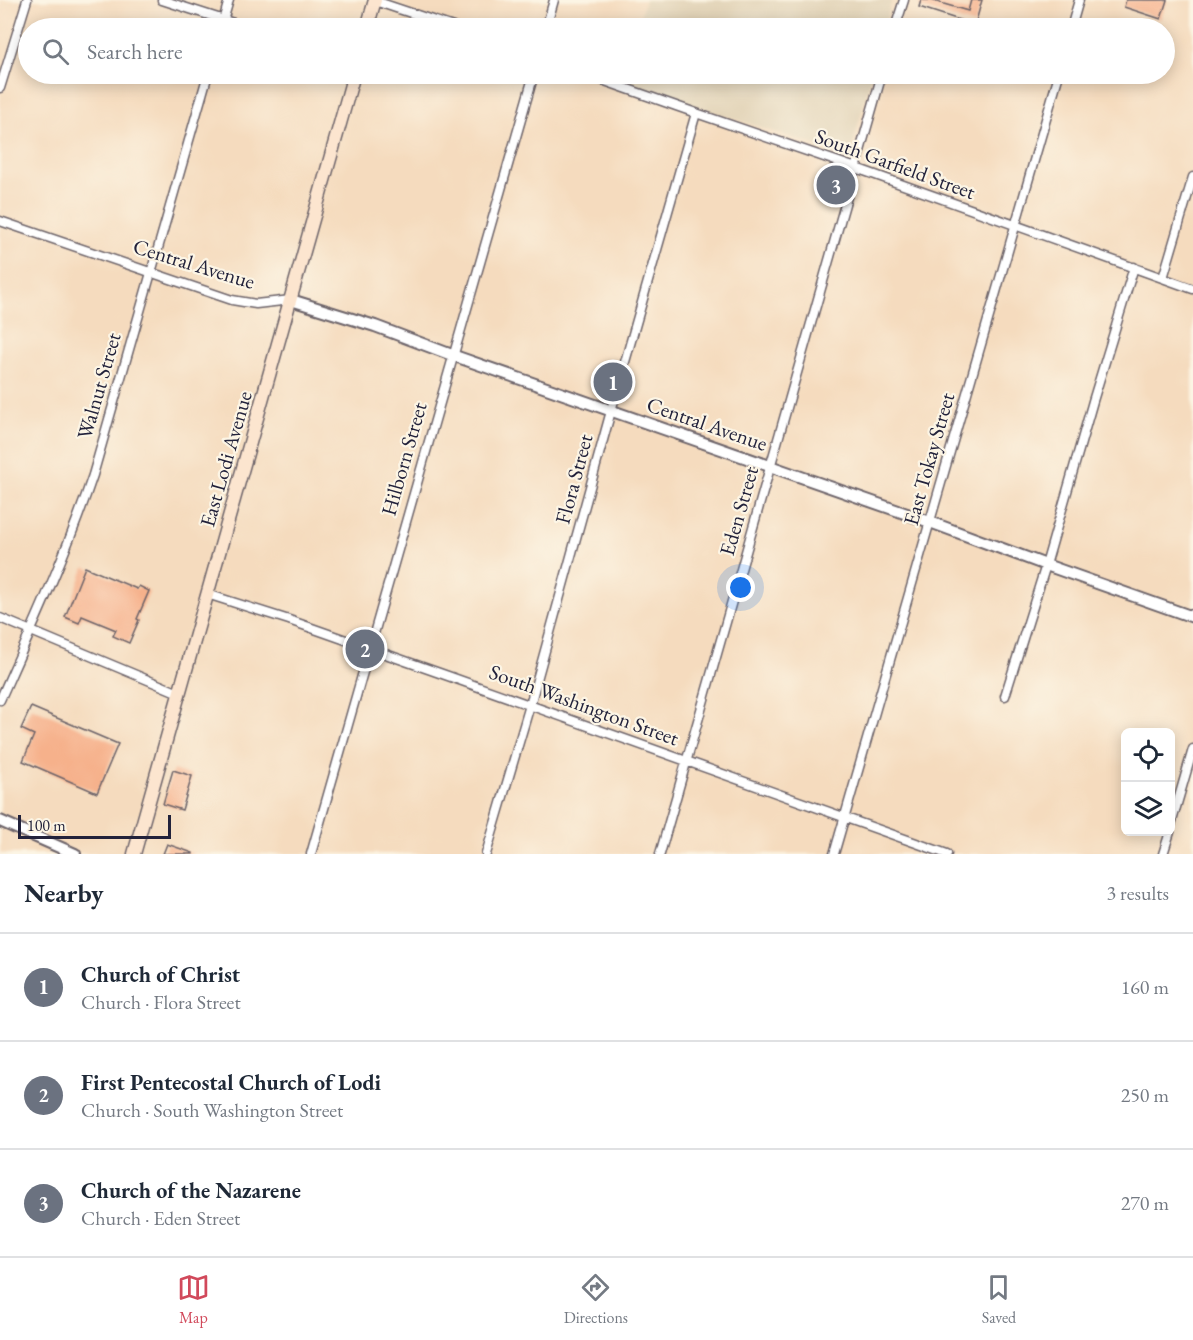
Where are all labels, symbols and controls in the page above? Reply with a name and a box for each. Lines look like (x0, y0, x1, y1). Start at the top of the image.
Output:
search box (18, 18, 1175, 84)
icon: search (39, 35, 72, 68)
text: Search here (87, 37, 182, 66)
street label: South Garfield Street (811, 122, 979, 205)
pin: 3 (816, 162, 856, 207)
street label: Central Avenue (130, 232, 258, 295)
street label: Walnut Street (70, 329, 127, 442)
pin: 1 (594, 360, 632, 404)
street label: East Lodi Avenue (193, 388, 258, 530)
street label: East Tokay Street (897, 389, 960, 528)
street label: Central Avenue (643, 390, 771, 457)
street label: Hilborn Street (374, 399, 433, 519)
street label: Flora Street (549, 431, 599, 527)
street label: Eden Street (713, 463, 764, 559)
your location (726, 573, 755, 602)
pin: 2 (346, 626, 385, 672)
street label: South Washington Street (486, 658, 683, 752)
map controls (1121, 728, 1175, 836)
button: locate (1121, 728, 1175, 782)
button: layers (1121, 782, 1175, 836)
scale bar (18, 812, 171, 840)
text: 100 m (27, 815, 66, 836)
text: Nearby (24, 876, 104, 910)
text: 3 results (1106, 880, 1169, 906)
text: Church of Christ (81, 960, 240, 989)
text: 1 (38, 974, 49, 1000)
text: 160 m (1121, 974, 1169, 1000)
text: Church · Flora Street (81, 989, 241, 1015)
text: First Pentecostal Church of Lodi (81, 1068, 381, 1097)
text: 2 (38, 1082, 49, 1108)
text: 250 m (1121, 1082, 1169, 1108)
text: Church · South Washington Street (81, 1097, 343, 1123)
text: Church of the Nazarene (81, 1176, 301, 1205)
text: 3 (38, 1190, 49, 1216)
text: 270 m (1121, 1190, 1169, 1216)
text: Church · Eden Street (81, 1205, 240, 1231)
tab: Map (177, 1271, 210, 1328)
tab: Directions (564, 1271, 628, 1328)
tab: Saved (982, 1271, 1016, 1328)

